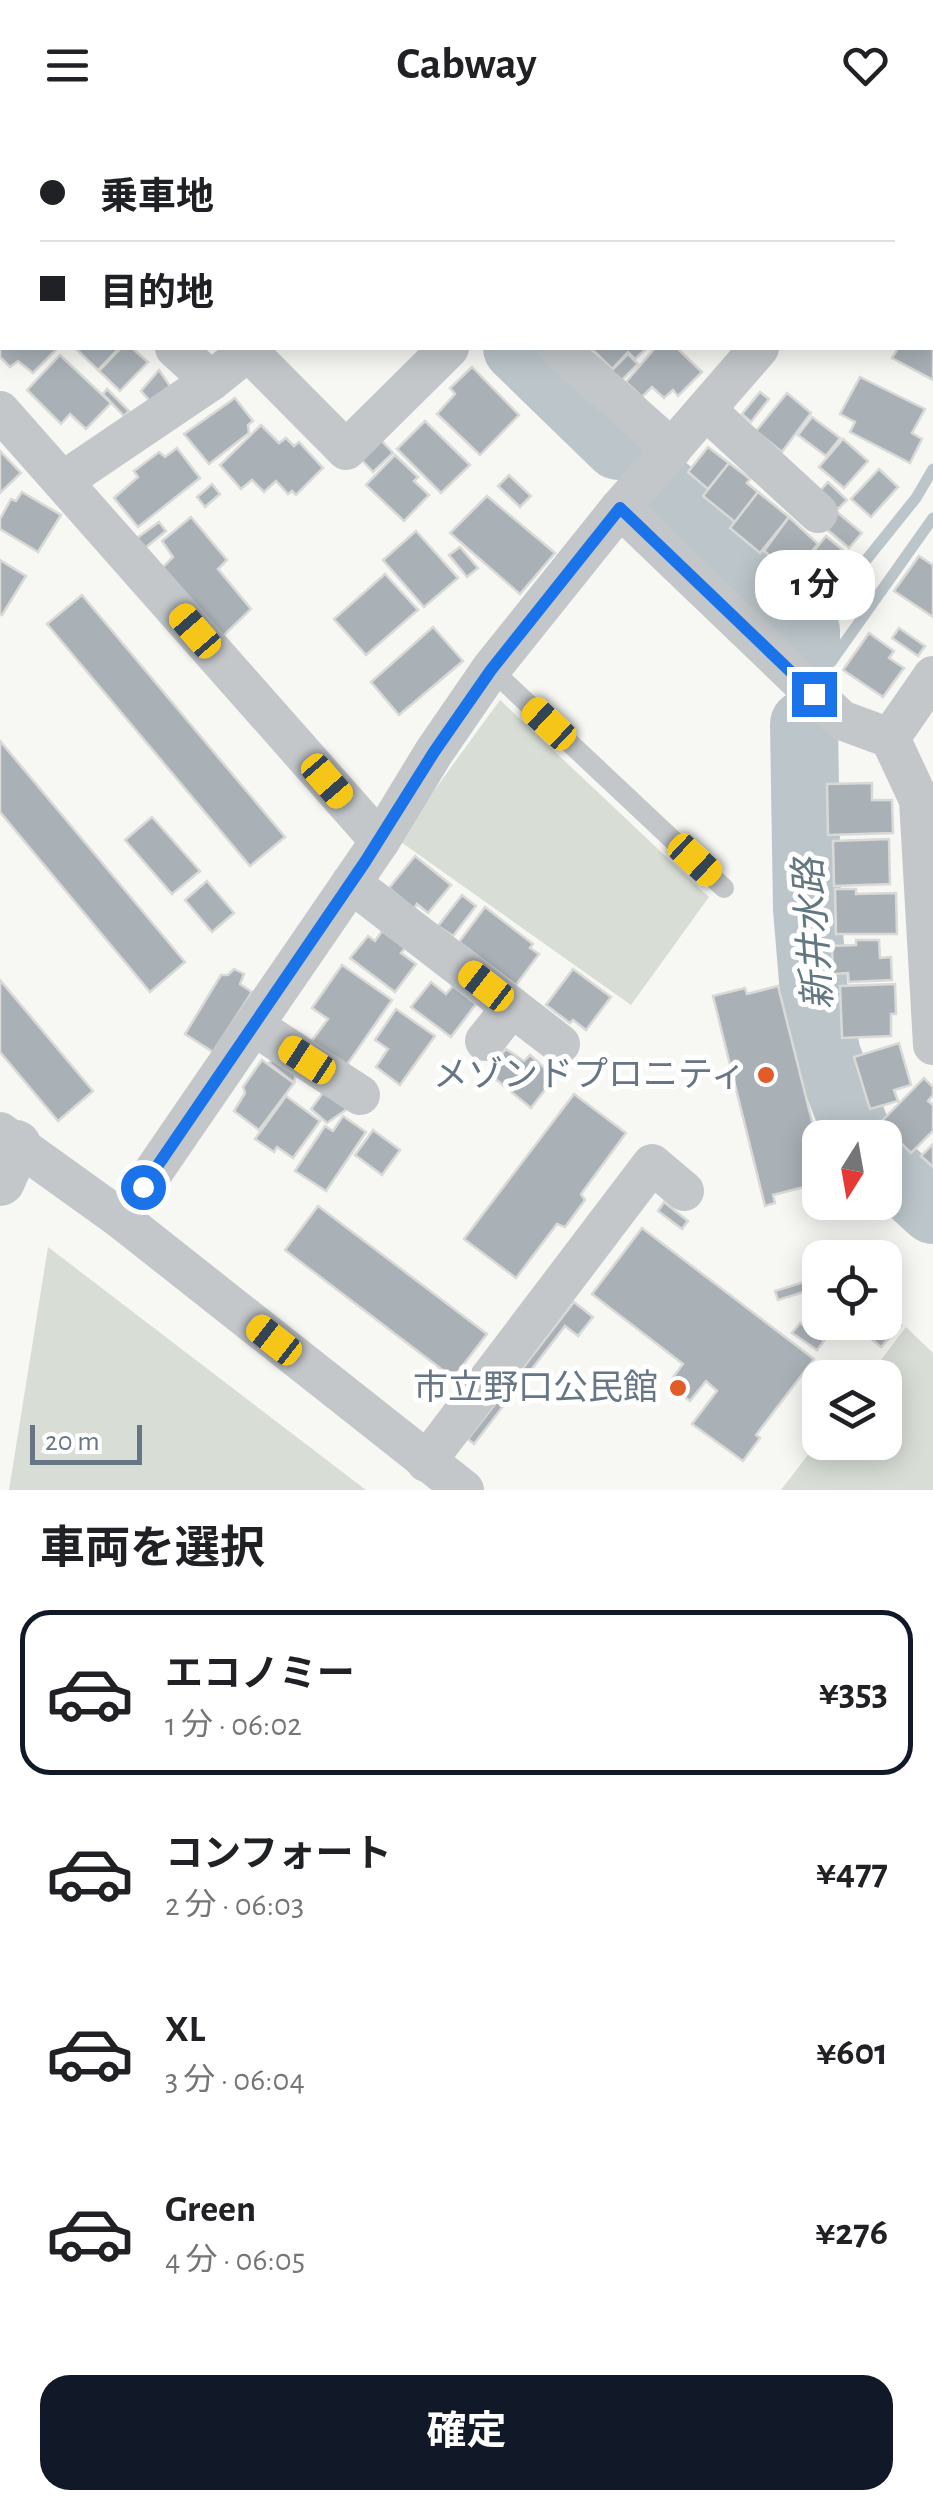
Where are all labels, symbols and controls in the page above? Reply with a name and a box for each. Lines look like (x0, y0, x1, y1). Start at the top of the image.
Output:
icon: menu (40, 38, 95, 93)
icon: heart (838, 38, 893, 93)
text: Cabway (396, 42, 537, 87)
text: 乗車地 (100, 179, 214, 217)
text: 目的地 (100, 275, 214, 313)
callout: 1 分 (754, 549, 874, 619)
text: 1 分 (791, 569, 839, 601)
car (164, 599, 226, 663)
route end (792, 672, 837, 717)
car (517, 693, 581, 755)
car (296, 749, 358, 813)
car (663, 829, 727, 891)
water label: 新井水路 (789, 854, 839, 1011)
car (453, 956, 519, 1016)
car (274, 1031, 340, 1089)
place label: メゾンドプロニティ (433, 1056, 746, 1093)
marker: メゾンドプロニティ (755, 1064, 777, 1086)
north arrow (802, 1120, 902, 1220)
map controls (802, 1120, 902, 1460)
route start (121, 1165, 166, 1210)
button: locate (802, 1240, 902, 1340)
car (241, 1310, 307, 1370)
button: layers (802, 1360, 902, 1460)
place label: 市立野口公民館 (413, 1369, 658, 1406)
marker: 市立野口公民館 (667, 1377, 689, 1399)
scale bar (30, 1420, 142, 1464)
text: 20 m (45, 1428, 100, 1456)
text: 車両を選択 (40, 1527, 265, 1572)
icon: car (45, 1648, 135, 1738)
text: エコノミー (165, 1656, 355, 1694)
text: ¥353 (819, 1674, 888, 1712)
text: 1 分 · 06:02 (165, 1709, 302, 1741)
icon: car (45, 1828, 135, 1918)
text: コンフォート (165, 1836, 392, 1874)
text: ¥477 (816, 1854, 888, 1892)
text: 2 分 · 06:03 (165, 1889, 304, 1921)
icon: car (45, 2008, 135, 2098)
text: XL (165, 2011, 205, 2049)
text: ¥601 (816, 2034, 888, 2072)
text: 3 分 · 06:04 (165, 2064, 305, 2096)
icon: car (45, 2188, 135, 2278)
text: Green (165, 2191, 256, 2229)
text: ¥276 (815, 2214, 888, 2252)
text: 4 分 · 06:05 (165, 2244, 305, 2276)
button: 確定 (40, 2375, 893, 2490)

